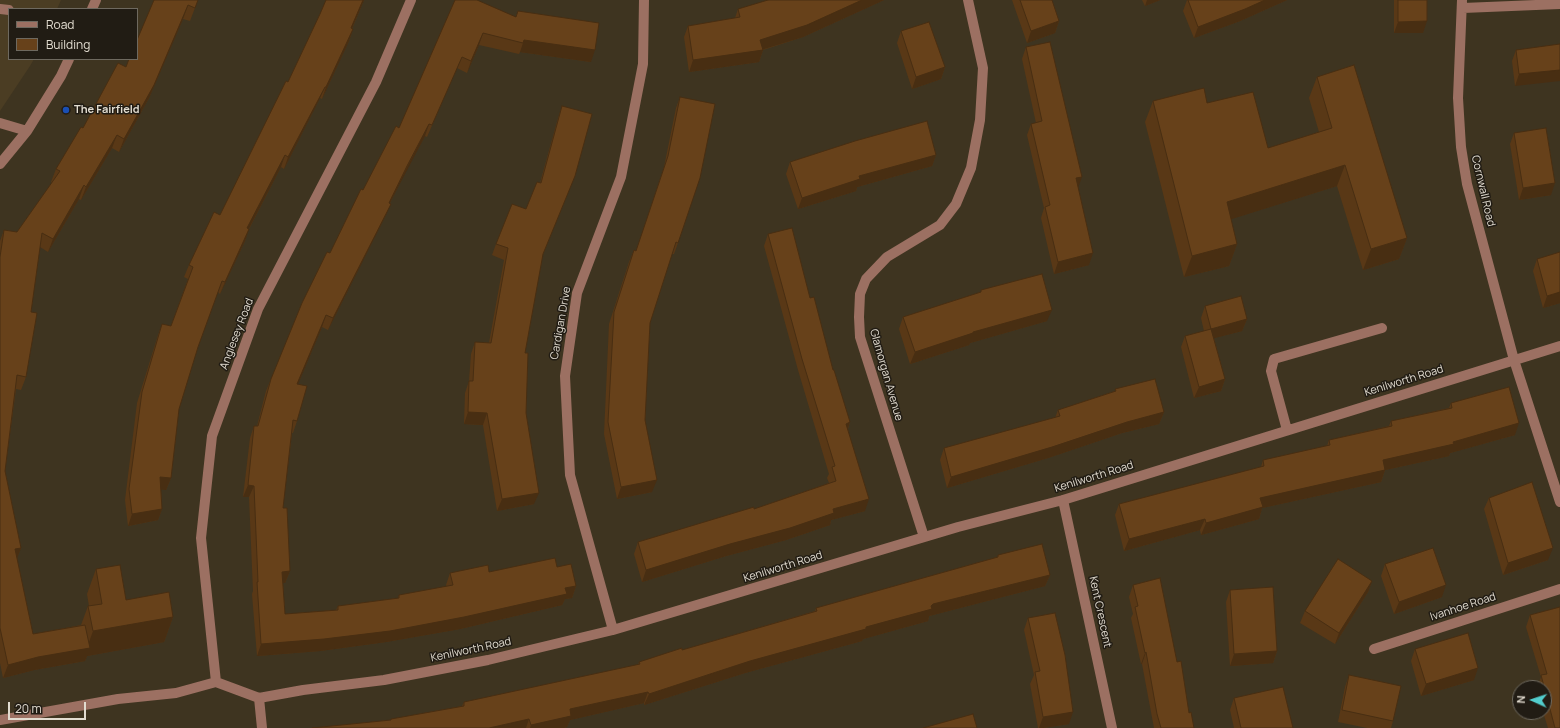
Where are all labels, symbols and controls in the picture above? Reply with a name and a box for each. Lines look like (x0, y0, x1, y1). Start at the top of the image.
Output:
legend (8, 8, 138, 60)
text: Road (46, 16, 74, 33)
text: Building (46, 36, 90, 53)
place label: The Fairfield (74, 103, 140, 117)
marker: The Fairfield (61, 105, 71, 115)
street label: Cornwall Road (1468, 154, 1498, 228)
street label: Cardigan Drive (548, 285, 574, 361)
street label: Anglesey Road (217, 297, 257, 371)
street label: Glamorgan Avenue (867, 328, 905, 422)
street label: Kenilworth Road (1363, 363, 1445, 399)
street label: Kenilworth Road (1053, 459, 1135, 495)
street label: Kenilworth Road (742, 549, 824, 585)
street label: Kent Crescent (1086, 575, 1114, 649)
street label: Ivanhoe Road (1429, 590, 1497, 624)
street label: Kenilworth Road (430, 635, 512, 665)
north arrow (1512, 680, 1552, 720)
scale bar (10, 694, 88, 720)
text: N (1513, 695, 1528, 704)
text: 20 m (15, 700, 42, 717)

